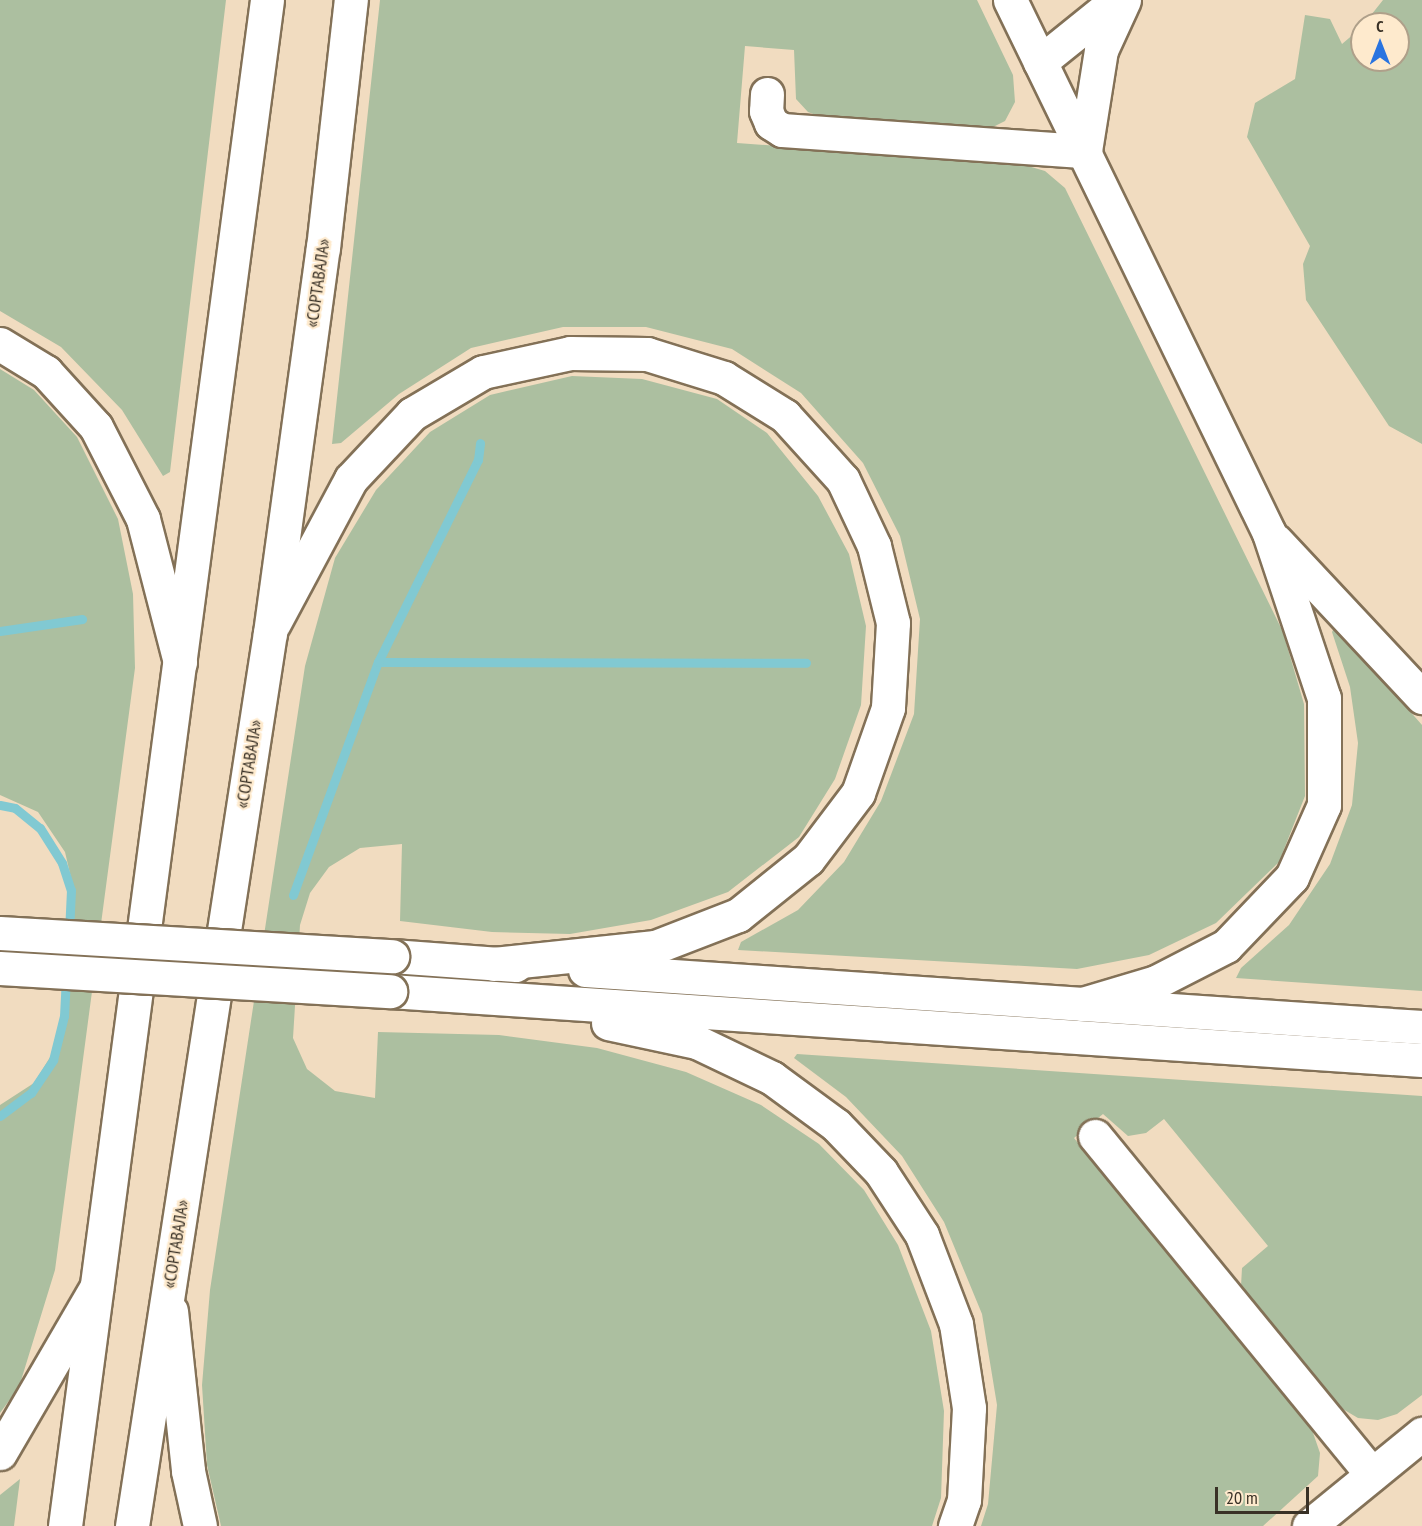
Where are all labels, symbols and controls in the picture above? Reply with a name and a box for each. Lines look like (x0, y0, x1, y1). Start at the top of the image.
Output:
north arrow (1350, 12, 1410, 72)
text: С (1376, 16, 1384, 36)
street label: «СОРТАВАЛА» (301, 237, 335, 329)
street label: «СОРТАВАЛА» (231, 718, 267, 810)
street label: «СОРТАВАЛА» (158, 1198, 194, 1290)
scale bar (1218, 1475, 1312, 1513)
text: 20 m (1226, 1486, 1258, 1509)

